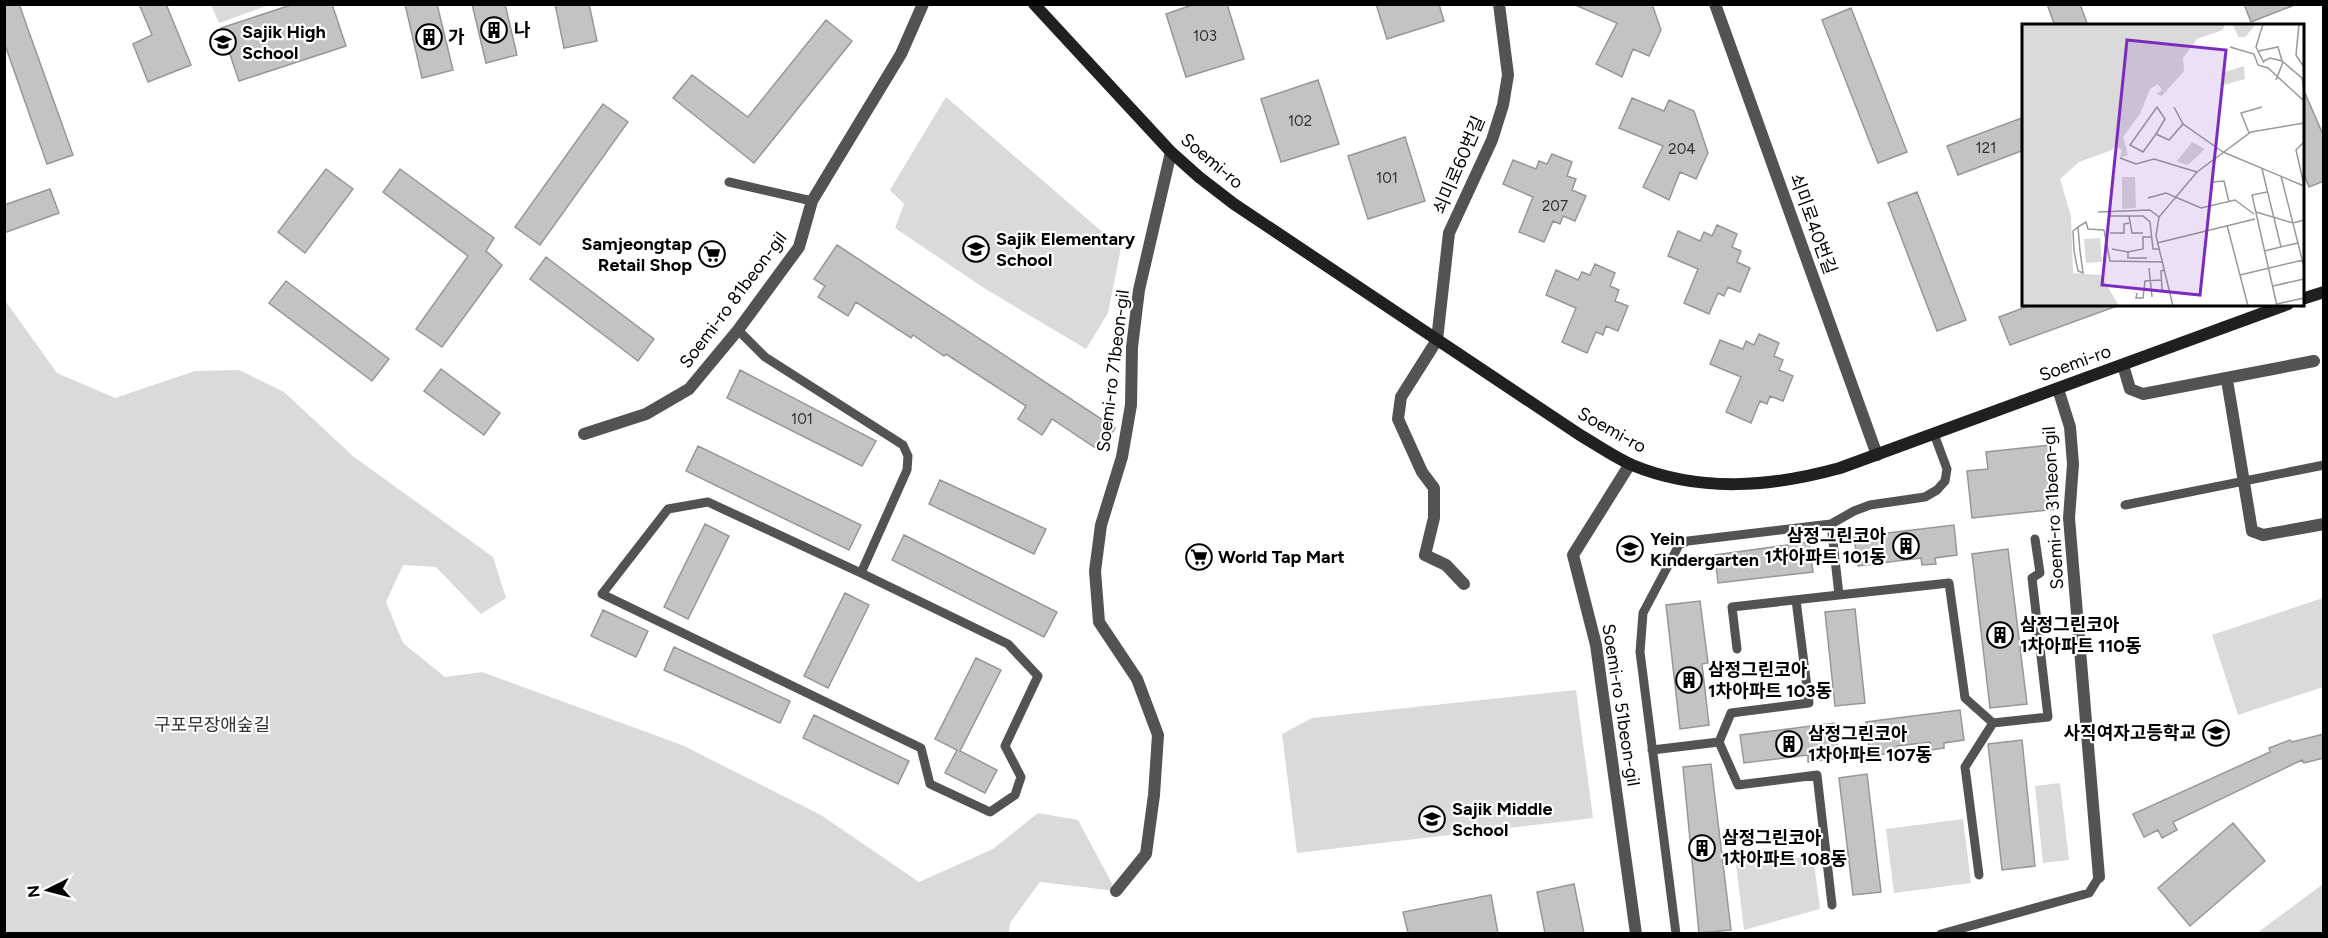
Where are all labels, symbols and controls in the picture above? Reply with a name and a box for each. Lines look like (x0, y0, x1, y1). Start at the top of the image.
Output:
building icon: 나 (479, 15, 509, 45)
place label: 나 (514, 19, 531, 41)
place label: Sajik High School (242, 21, 326, 64)
building icon: 가 (414, 22, 444, 52)
inset map (2022, 24, 2304, 306)
place label: 가 (448, 26, 465, 48)
school or university icon: Sajik High School (208, 27, 238, 57)
house number: 103 (1193, 27, 1217, 45)
house number: 102 (1288, 112, 1312, 130)
street label: 쇠미로60번길 (1428, 113, 1490, 217)
street label: Soemi-ro (1176, 129, 1248, 193)
house number: 121 (1976, 139, 1996, 157)
house number: 204 (1668, 140, 1696, 158)
house number: 101 (1376, 169, 1398, 187)
street label: 쇠미로40번길 (1785, 171, 1841, 277)
house number: 207 (1542, 197, 1568, 215)
street label: Soemi-ro 81beon-gil (675, 228, 791, 372)
place label: Sajik Elementary School (996, 228, 1136, 271)
place label: Samjeongtap Retail Shop (582, 233, 692, 276)
school or university icon: Sajik Elementary School (961, 234, 991, 264)
supermarket icon: Samjeongtap Retail Shop (697, 239, 727, 269)
street label: Soemi-ro 71beon-gil (1092, 289, 1134, 453)
street label: Soemi-ro (2036, 340, 2114, 386)
street label: Soemi-ro (1574, 402, 1650, 458)
house number: 101 (791, 410, 813, 428)
street label: Soemi-ro 31beon-gil (2038, 426, 2068, 590)
place label: 삼정그린코아 1차아파트 101동 (1764, 525, 1886, 568)
place label: Yein Kindergarten (1650, 528, 1759, 571)
building icon: 삼정그린코아 1차아파트 101동 (1891, 531, 1921, 561)
school or university icon: Yein Kindergarten (1615, 534, 1645, 564)
supermarket icon: World Tap Mart (1184, 542, 1214, 572)
place label: World Tap Mart (1218, 546, 1345, 568)
place label: 삼정그린코아 1차아파트 110동 (2020, 614, 2142, 657)
building icon: 삼정그린코아 1차아파트 110동 (1985, 620, 2015, 650)
street label: Soemi-ro 51beon-gil (1597, 622, 1645, 788)
place label: 삼정그린코아 1차아파트 103동 (1708, 659, 1832, 702)
building icon: 삼정그린코아 1차아파트 103동 (1674, 665, 1704, 695)
park label: 구포무장애숲길 (154, 714, 270, 736)
school or university icon: 사직여자고등학교 (2201, 718, 2231, 748)
place label: 사직여자고등학교 (2064, 722, 2196, 744)
place label: 삼정그린코아 1차아파트 107동 (1808, 723, 1932, 766)
building icon: 삼정그린코아 1차아파트 107동 (1774, 729, 1804, 759)
place label: Sajik Middle School (1452, 798, 1552, 841)
school or university icon: Sajik Middle School (1417, 804, 1447, 834)
place label: 삼정그린코아 1차아파트 108동 (1722, 827, 1847, 870)
building icon: 삼정그린코아 1차아파트 108동 (1687, 833, 1717, 863)
north arrow (18, 860, 78, 920)
text: N (23, 884, 44, 899)

